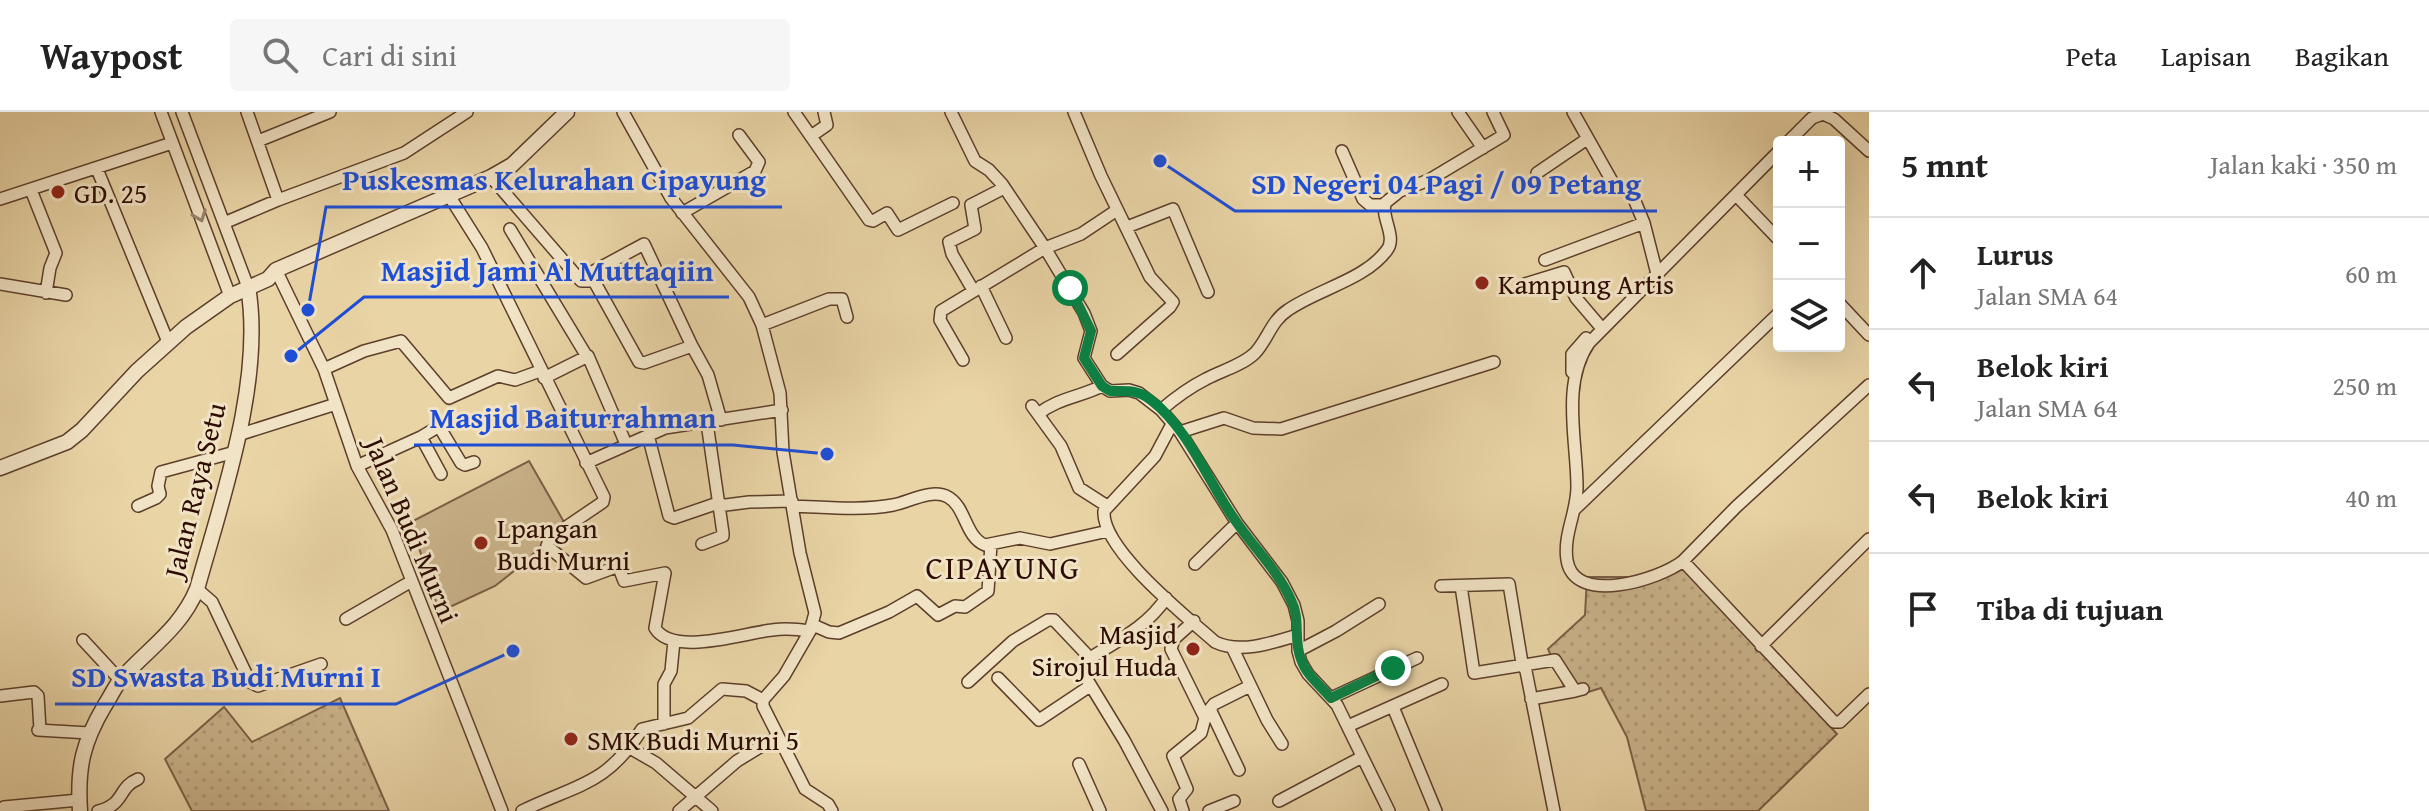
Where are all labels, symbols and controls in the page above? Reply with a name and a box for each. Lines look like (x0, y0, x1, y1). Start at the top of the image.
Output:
search box (230, 19, 790, 91)
text: Waypost (40, 27, 182, 83)
icon: search (258, 33, 302, 77)
text: Cari di sini (322, 33, 457, 77)
text: Peta (2066, 35, 2117, 76)
text: Lapisan (2161, 35, 2251, 76)
text: Bagikan (2295, 35, 2389, 76)
map controls (1773, 136, 1845, 352)
button: + (1773, 136, 1845, 208)
text: 5 mnt (1901, 140, 1988, 189)
text: Jalan kaki · 350 m (2210, 145, 2397, 184)
callout: Puskesmas Kelurahan Cipayung (326, 153, 782, 207)
text: Puskesmas Kelurahan Cipayung (342, 157, 766, 201)
callout: SD Negeri 04 Pagi / 09 Petang (1235, 157, 1657, 211)
text: SD Negeri 04 Pagi / 09 Petang (1251, 161, 1641, 205)
place label: GD. 25 (74, 172, 147, 213)
marker: GD. 25 (49, 183, 67, 201)
one-way arrow (190, 208, 207, 222)
button: − (1773, 208, 1845, 280)
text: Lurus (1977, 232, 2054, 276)
callout: Masjid Jami Al Muttaqiin (364, 243, 729, 297)
text: Masjid Jami Al Muttaqiin (381, 248, 714, 292)
icon: ahead (1901, 251, 1945, 295)
text: 60 m (2345, 254, 2397, 293)
place label: Kampung Artis (1498, 263, 1674, 304)
route start (1052, 270, 1088, 306)
marker: Kampung Artis (1473, 274, 1491, 292)
text: Jalan SMA 64 (1977, 276, 2118, 315)
button: layers (1773, 280, 1845, 352)
text: Belok kiri (1977, 344, 2109, 388)
icon: left (1901, 363, 1945, 407)
text: 250 m (2332, 366, 2397, 405)
text: Jalan SMA 64 (1977, 388, 2118, 427)
callout: Masjid Baiturrahman (414, 391, 733, 445)
text: Masjid Baiturrahman (429, 395, 717, 439)
street label: Jalan Raya Setu (152, 398, 236, 585)
street label: Jalan Budi Murni (354, 428, 471, 629)
icon: left (1901, 475, 1945, 519)
text: Belok kiri (1977, 475, 2109, 519)
text: 40 m (2345, 478, 2397, 517)
place label: Lpangan Budi Murni (497, 507, 630, 580)
marker: Lpangan Budi Murni (472, 534, 490, 552)
district label: CIPAYUNG (925, 544, 1081, 591)
icon: arrive (1901, 587, 1945, 631)
text: Tiba di tujuan (1977, 587, 2163, 631)
place label: Masjid Sirojul Huda (1031, 613, 1178, 686)
marker: Masjid Sirojul Huda (1184, 640, 1202, 658)
callout: SD Swasta Budi Murni I (55, 650, 396, 704)
route end (1375, 650, 1411, 686)
text: SD Swasta Budi Murni I (71, 654, 381, 698)
place label: SMK Budi Murni 5 (587, 719, 799, 760)
marker: SMK Budi Murni 5 (562, 730, 580, 748)

